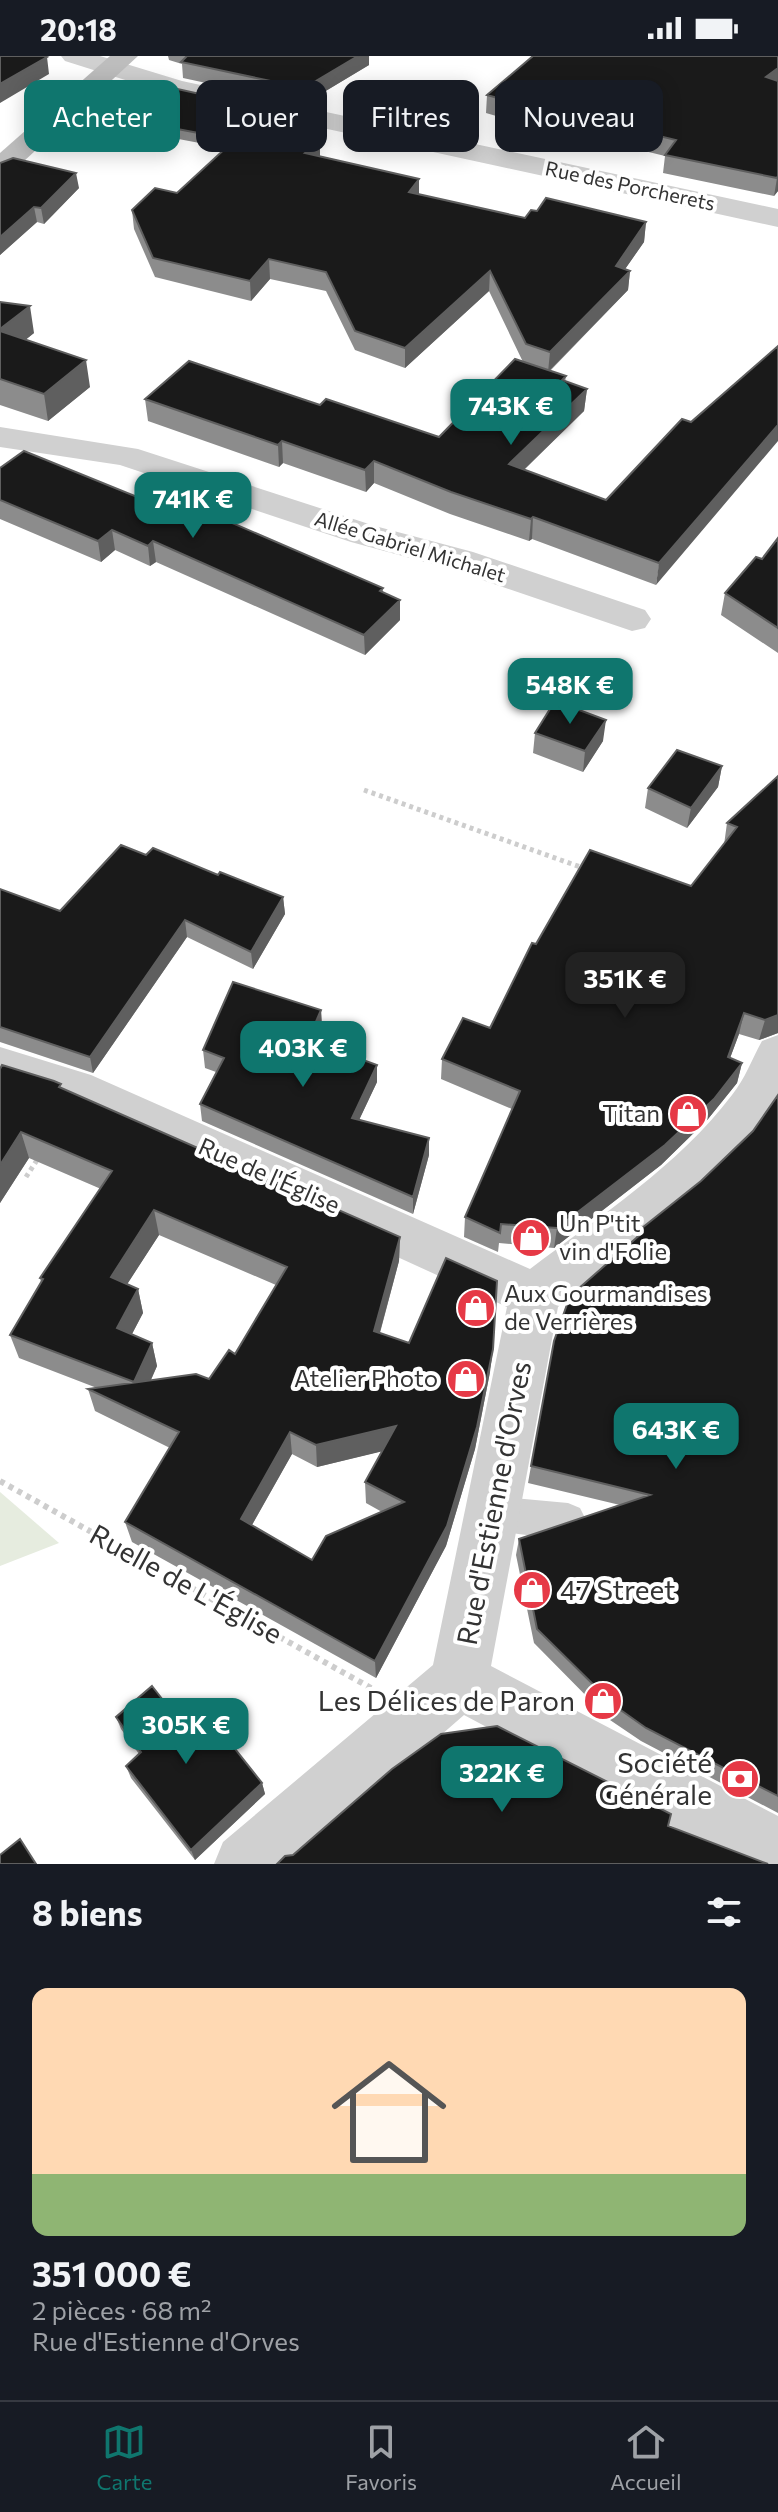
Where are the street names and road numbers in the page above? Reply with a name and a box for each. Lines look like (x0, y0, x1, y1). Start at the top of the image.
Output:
street label: Rue des Porcherets (543, 155, 717, 215)
street label: Allée Gabriel Michalet (312, 506, 509, 586)
street label: Rue de l'Église (194, 1131, 345, 1219)
street label: Rue d'Estienne d'Orves (449, 1358, 537, 1648)
street label: Ruelle de L'Église (84, 1516, 289, 1650)

